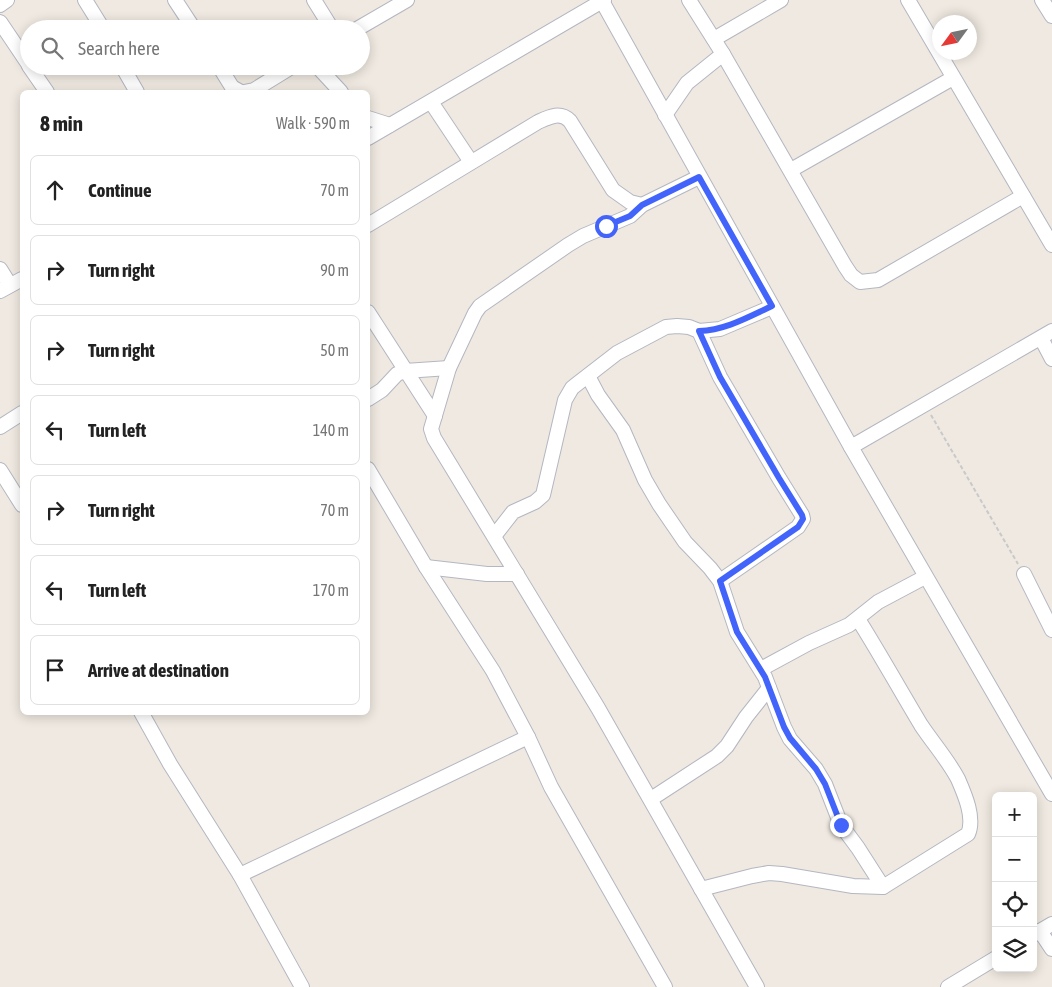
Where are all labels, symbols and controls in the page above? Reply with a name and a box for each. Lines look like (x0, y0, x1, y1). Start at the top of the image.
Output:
north arrow (932, 15, 977, 60)
search box (20, 20, 370, 75)
icon: search (38, 34, 66, 62)
text: Search here (78, 37, 160, 59)
text: 8 min (40, 111, 83, 135)
text: Walk · 590 m (276, 114, 350, 132)
icon: ahead (41, 176, 69, 204)
text: Continue (88, 179, 152, 201)
text: 70 m (320, 181, 349, 199)
route start (595, 215, 618, 238)
icon: right (41, 256, 69, 284)
text: Turn right (88, 259, 155, 281)
text: 90 m (320, 261, 349, 279)
icon: right (41, 336, 69, 364)
text: Turn right (88, 339, 155, 361)
text: 50 m (320, 341, 349, 359)
icon: left (41, 416, 69, 444)
text: Turn left (88, 419, 146, 441)
text: 140 m (313, 421, 349, 439)
icon: right (41, 496, 69, 524)
text: Turn right (88, 499, 155, 521)
text: 70 m (320, 501, 349, 519)
icon: left (41, 576, 69, 604)
text: Turn left (88, 579, 146, 601)
text: 170 m (313, 581, 349, 599)
icon: arrive (41, 656, 69, 684)
text: Arrive at destination (88, 659, 229, 681)
map controls (992, 792, 1037, 972)
button: + (992, 792, 1037, 837)
route end (830, 814, 853, 837)
button: − (992, 837, 1037, 882)
button: locate (992, 882, 1037, 927)
button: layers (992, 927, 1037, 972)

